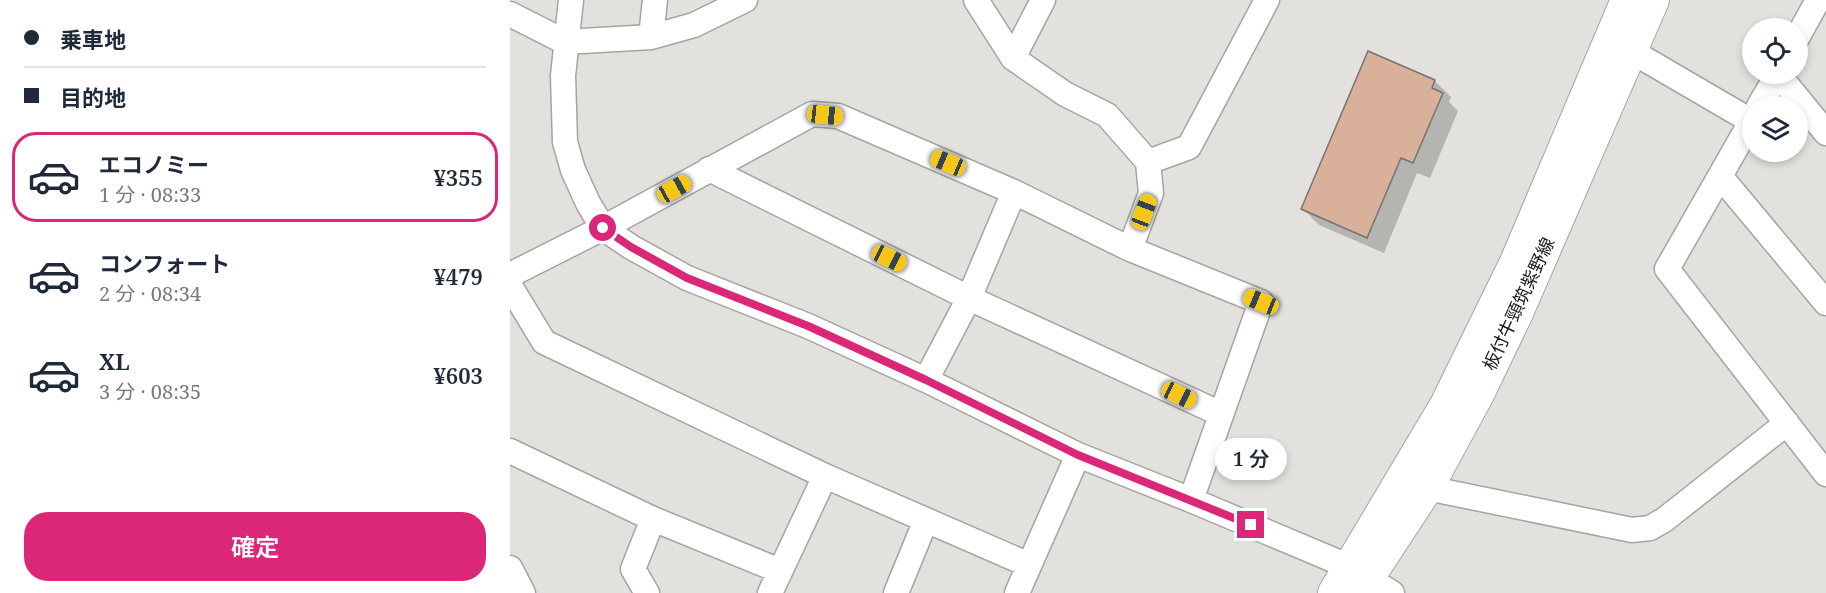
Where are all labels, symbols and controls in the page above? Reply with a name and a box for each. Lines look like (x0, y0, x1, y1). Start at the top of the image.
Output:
map controls (1742, 18, 1808, 162)
button: locate (1742, 18, 1808, 84)
text: 乗車地 (60, 24, 126, 54)
text: 目的地 (60, 82, 126, 112)
button: layers (1742, 96, 1808, 162)
car (806, 104, 844, 126)
car (928, 148, 968, 178)
text: エコノミー (99, 149, 209, 179)
icon: car (27, 150, 81, 204)
text: ¥355 (433, 162, 483, 192)
car (654, 172, 694, 206)
text: 1 分 · 08:33 (99, 181, 201, 208)
car (1129, 192, 1159, 232)
route start (589, 214, 616, 241)
street label: 板付牛頸筑紫野線 (1477, 233, 1559, 374)
car (869, 242, 909, 274)
text: コンフォート (99, 248, 230, 278)
icon: car (27, 249, 81, 303)
text: ¥479 (433, 261, 483, 291)
text: 2 分 · 08:34 (99, 280, 201, 307)
car (1241, 287, 1281, 317)
text: XL (99, 346, 130, 376)
icon: car (27, 348, 81, 402)
text: ¥603 (433, 360, 483, 390)
text: 3 分 · 08:35 (99, 378, 201, 405)
car (1159, 379, 1199, 411)
callout: 1 分 (1215, 438, 1287, 480)
text: 1 分 (1233, 445, 1269, 472)
route end (1237, 511, 1264, 538)
button: 確定 (24, 512, 486, 581)

